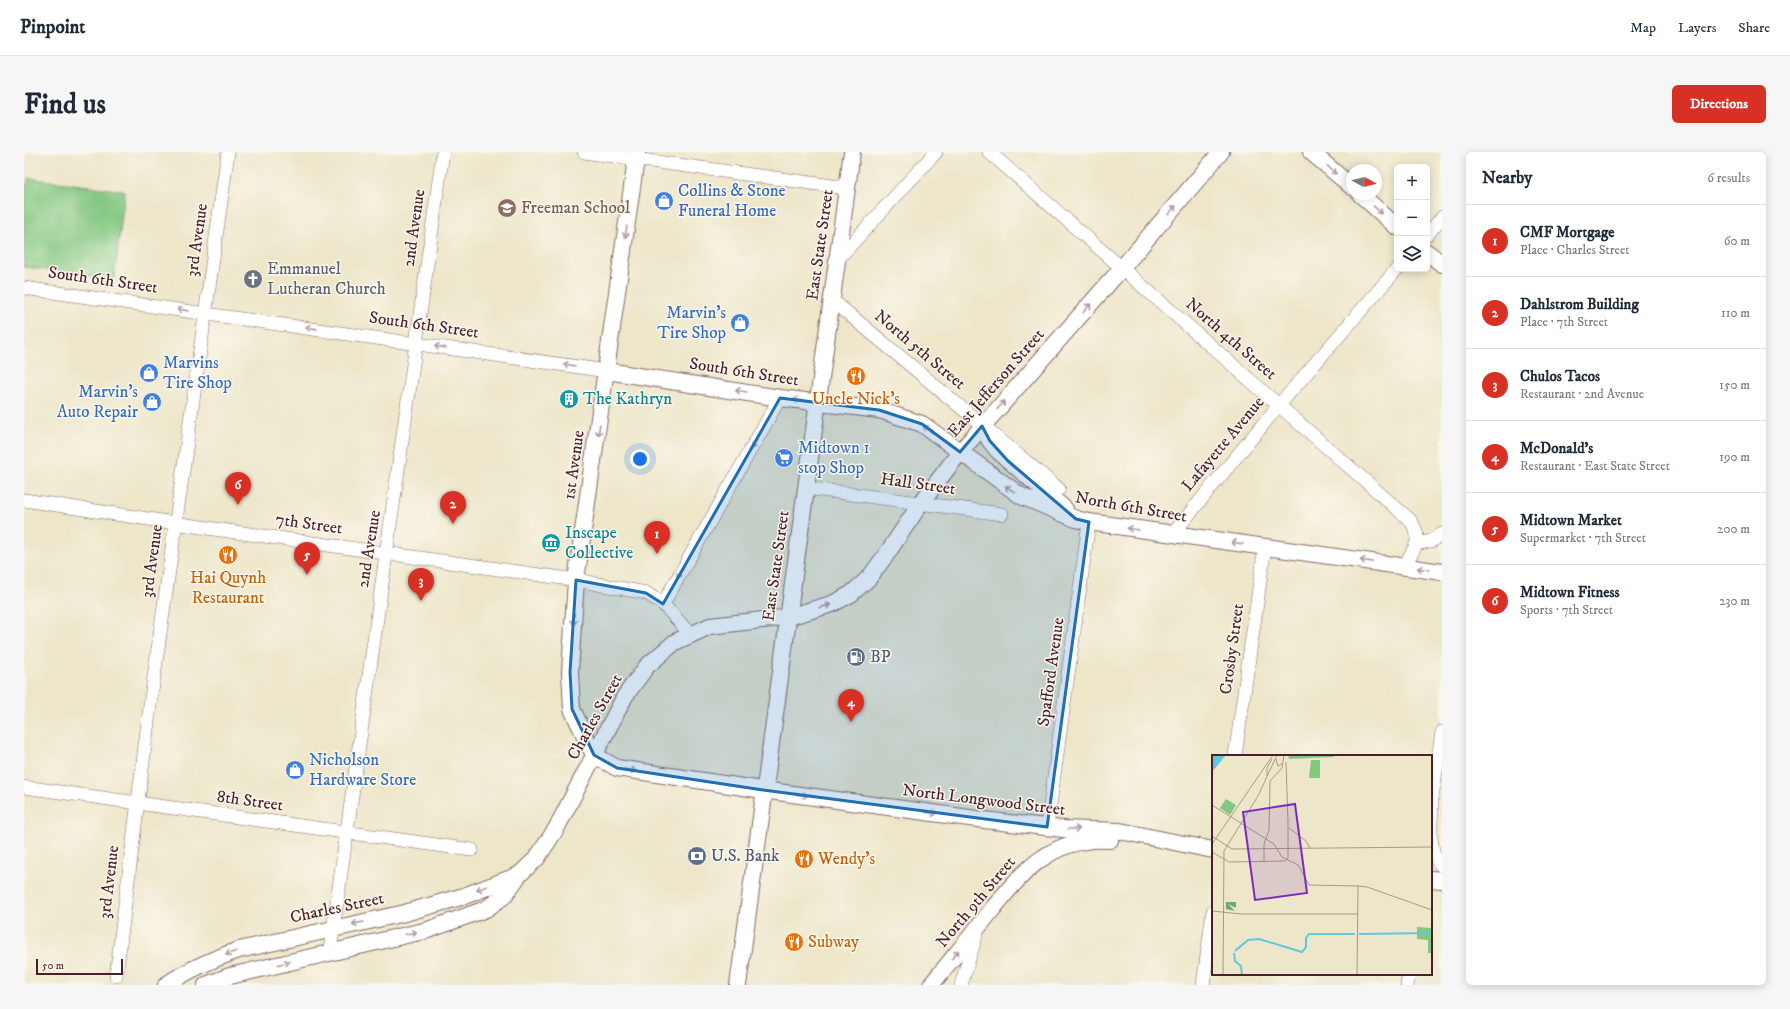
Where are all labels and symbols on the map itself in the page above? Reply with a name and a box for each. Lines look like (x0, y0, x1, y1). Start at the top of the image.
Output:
north arrow (1346, 164, 1382, 200)
one-way arrow (1326, 165, 1337, 174)
place label: Collins & Stone Funeral Home (678, 180, 786, 222)
street label: East State Street (801, 187, 839, 302)
street label: 2nd Avenue (398, 188, 430, 268)
shop icon: Collins & Stone Funeral Home (653, 190, 675, 212)
school or university icon: Freeman School (496, 197, 518, 219)
place label: Freeman School (521, 197, 630, 219)
street label: 3rd Avenue (181, 202, 213, 278)
one-way arrow (1168, 205, 1177, 215)
one-way arrow (1373, 206, 1384, 215)
one-way arrow (622, 225, 630, 238)
place label: Emmanuel Lutheran Church (267, 258, 386, 300)
street label: South 6th Street (47, 261, 160, 299)
church icon: Emmanuel Lutheran Church (242, 268, 264, 290)
street label: North 4th Street (1181, 293, 1282, 385)
place label: Marvin's Tire Shop (657, 302, 726, 344)
one-way arrow (1082, 303, 1092, 313)
street label: North 5th Street (870, 305, 971, 395)
one-way arrow (176, 306, 189, 314)
street label: South 6th Street (368, 306, 481, 344)
shop icon: Marvin's Tire Shop (729, 312, 751, 334)
street label: East Jefferson Street (943, 324, 1050, 442)
one-way arrow (305, 325, 318, 332)
one-way arrow (434, 343, 447, 351)
place label: Marvins Tire Shop (163, 352, 232, 394)
street label: South 6th Street (688, 352, 801, 392)
one-way arrow (563, 361, 576, 369)
shop icon: Marvins Tire Shop (138, 362, 160, 384)
restaurant icon: Uncle Nick's (845, 365, 867, 387)
place label: Marvin's Auto Repair (57, 381, 139, 423)
one-way arrow (735, 387, 748, 395)
building icon: The Kathryn (558, 388, 580, 410)
place label: The Kathryn (583, 388, 672, 410)
place label: Uncle Nick's (812, 388, 900, 410)
shop icon: Marvin's Auto Repair (141, 391, 163, 413)
street label: Lafayette Avenue (1177, 392, 1269, 496)
one-way arrow (793, 396, 806, 404)
one-way arrow (996, 400, 1005, 411)
one-way arrow (595, 423, 603, 436)
one-way arrow (923, 425, 934, 433)
street label: 1st Avenue (558, 429, 590, 501)
place label: Midtown 1 stop Shop (798, 437, 870, 479)
one-way arrow (749, 438, 757, 450)
supermarket icon: Midtown 1 stop Shop (773, 447, 795, 469)
your location (630, 449, 650, 469)
street label: Hall Street (879, 468, 957, 500)
pin: 6 (225, 472, 251, 505)
one-way arrow (1005, 485, 1016, 493)
street label: North 6th Street (1073, 486, 1189, 528)
pin: 2 (440, 491, 466, 524)
street label: 7th Street (274, 508, 344, 540)
street label: East State Street (757, 508, 795, 623)
street label: 2nd Avenue (352, 509, 386, 589)
pin: 1 (644, 521, 670, 554)
place label: Inscape Collective (565, 522, 633, 564)
street label: 3rd Avenue (136, 523, 168, 599)
one-way arrow (1127, 525, 1140, 533)
museum icon: Inscape Collective (540, 532, 562, 554)
one-way arrow (1231, 539, 1244, 547)
pin: 5 (294, 542, 320, 575)
restaurant icon: Hai Quynh Restaurant (217, 544, 239, 566)
one-way arrow (1359, 557, 1372, 565)
one-way arrow (1417, 565, 1430, 573)
place label: Hai Quynh Restaurant (190, 567, 266, 609)
one-way arrow (675, 567, 683, 579)
pin: 3 (408, 568, 434, 601)
one-way arrow (819, 602, 832, 609)
street label: Crosby Street (1215, 602, 1249, 696)
one-way arrow (570, 612, 577, 625)
street label: Spafford Avenue (1032, 616, 1070, 728)
fuel station icon: BP (845, 646, 867, 668)
place label: BP (870, 646, 891, 668)
street label: Charles Street (562, 670, 628, 764)
pin: 4 (838, 689, 864, 722)
place label: Nicholson Hardware Store (309, 749, 416, 791)
inset map (1212, 755, 1432, 975)
shop icon: Nicholson Hardware Store (284, 759, 306, 781)
one-way arrow (623, 766, 636, 774)
street label: North Longwood Street (901, 779, 1067, 821)
street label: 8th Street (215, 785, 285, 817)
one-way arrow (795, 791, 808, 799)
one-way arrow (924, 809, 937, 817)
one-way arrow (1067, 826, 1080, 833)
street label: 3rd Avenue (94, 844, 124, 920)
bank icon: U.S. Bank (686, 845, 708, 867)
place label: U.S. Bank (711, 845, 780, 867)
restaurant icon: Wendy's (793, 848, 815, 870)
place label: Wendy's (817, 848, 875, 870)
street label: North 9th Street (931, 851, 1021, 952)
one-way arrow (477, 884, 489, 892)
street label: Charles Street (288, 887, 386, 929)
one-way arrow (352, 920, 365, 928)
one-way arrow (404, 929, 417, 937)
restaurant icon: Subway (783, 931, 805, 953)
place label: Subway (808, 931, 860, 953)
one-way arrow (225, 950, 238, 957)
one-way arrow (951, 950, 960, 960)
scale bar (36, 957, 123, 976)
one-way arrow (277, 958, 290, 966)

